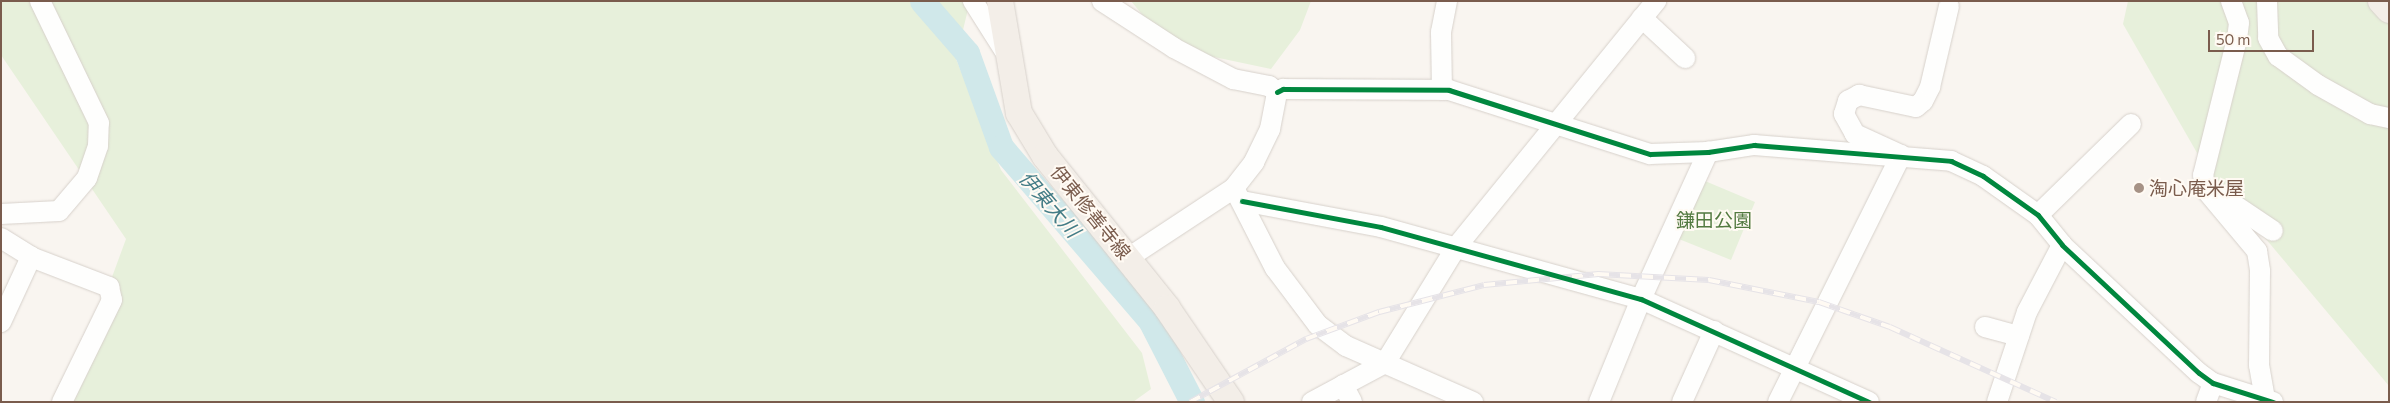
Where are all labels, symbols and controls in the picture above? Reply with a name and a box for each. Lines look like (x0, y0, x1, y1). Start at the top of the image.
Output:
scale bar (2210, 20, 2316, 52)
text: 50 m (2216, 30, 2250, 48)
street label: 伊東修善寺線 (1046, 161, 1136, 263)
water label: 伊東大川 (1015, 166, 1085, 242)
place label: 淘心庵米屋 (2149, 177, 2244, 199)
marker: 淘心庵米屋 (2133, 182, 2145, 194)
park label: 鎌田公園 (1676, 209, 1752, 231)

